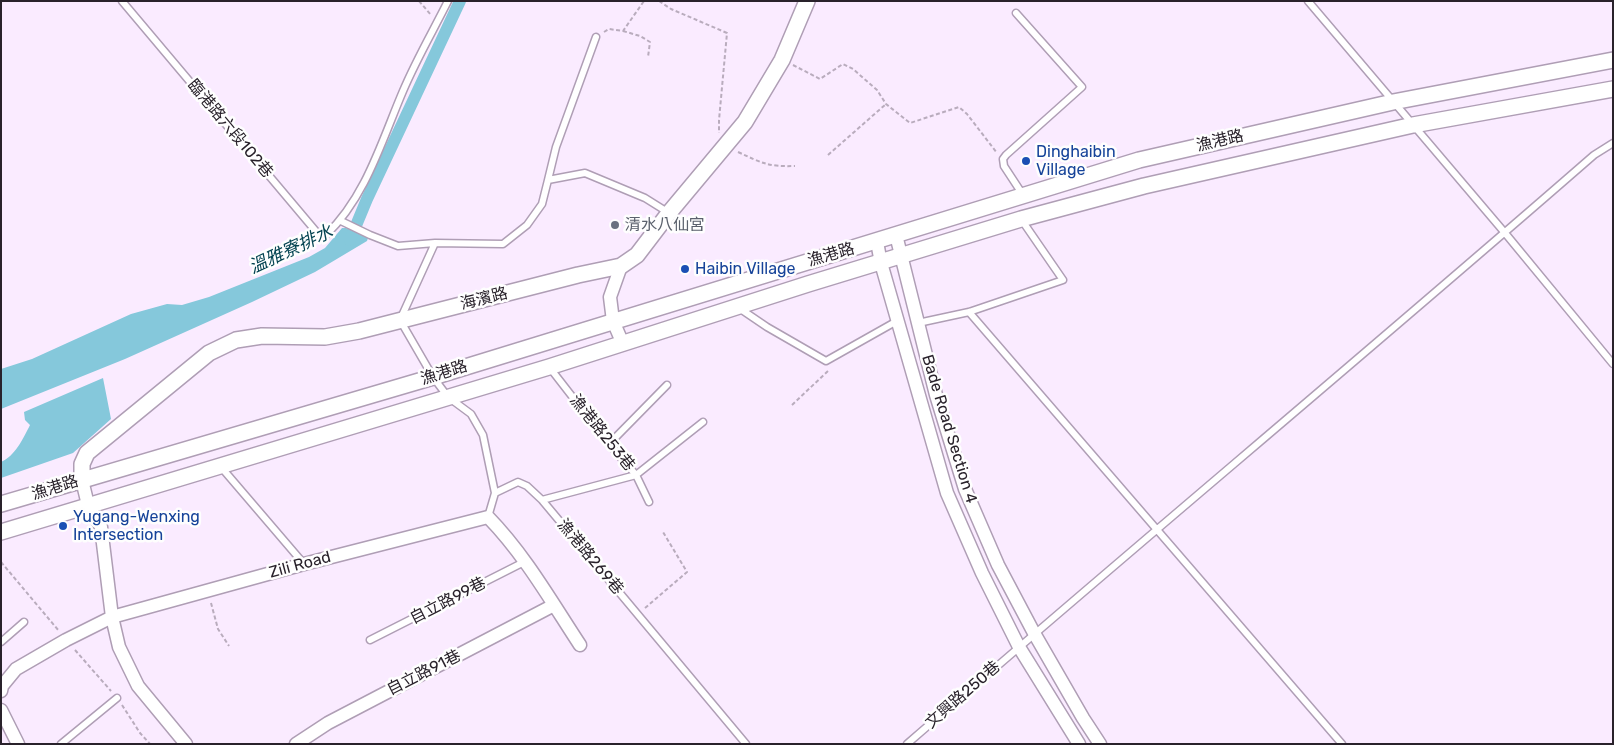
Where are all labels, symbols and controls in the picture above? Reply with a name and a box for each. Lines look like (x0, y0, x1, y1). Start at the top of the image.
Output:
street label: 臨港路六段102巷 (183, 76, 277, 182)
street label: 漁港路 (1194, 126, 1246, 156)
place label: Dinghaibin Village (1036, 142, 1116, 180)
marker: Dinghaibin Village (1020, 155, 1032, 167)
place label: 清水八仙宮 (625, 215, 705, 235)
marker: 清水八仙宮 (609, 219, 621, 231)
water label: 溫雅寮排水 (246, 221, 336, 279)
street label: 漁港路 (805, 239, 857, 271)
place label: Haibin Village (695, 259, 796, 279)
marker: Haibin Village (679, 263, 691, 275)
street label: 海濱路 (458, 284, 510, 314)
street label: Bade Road Section 4 (917, 352, 981, 506)
street label: 漁港路 (418, 357, 470, 389)
street label: 漁港路253巷 (565, 391, 639, 475)
street label: 漁港路 (29, 472, 81, 504)
place label: Yugang-Wenxing Intersection (73, 507, 200, 545)
street label: 漁港路269巷 (553, 515, 627, 599)
marker: Yugang-Wenxing Intersection (57, 520, 69, 532)
street label: Zili Road (267, 548, 333, 582)
street label: 自立路99巷 (407, 574, 489, 628)
street label: 自立路91巷 (384, 646, 464, 700)
street label: 文興路250巷 (922, 657, 1004, 733)

